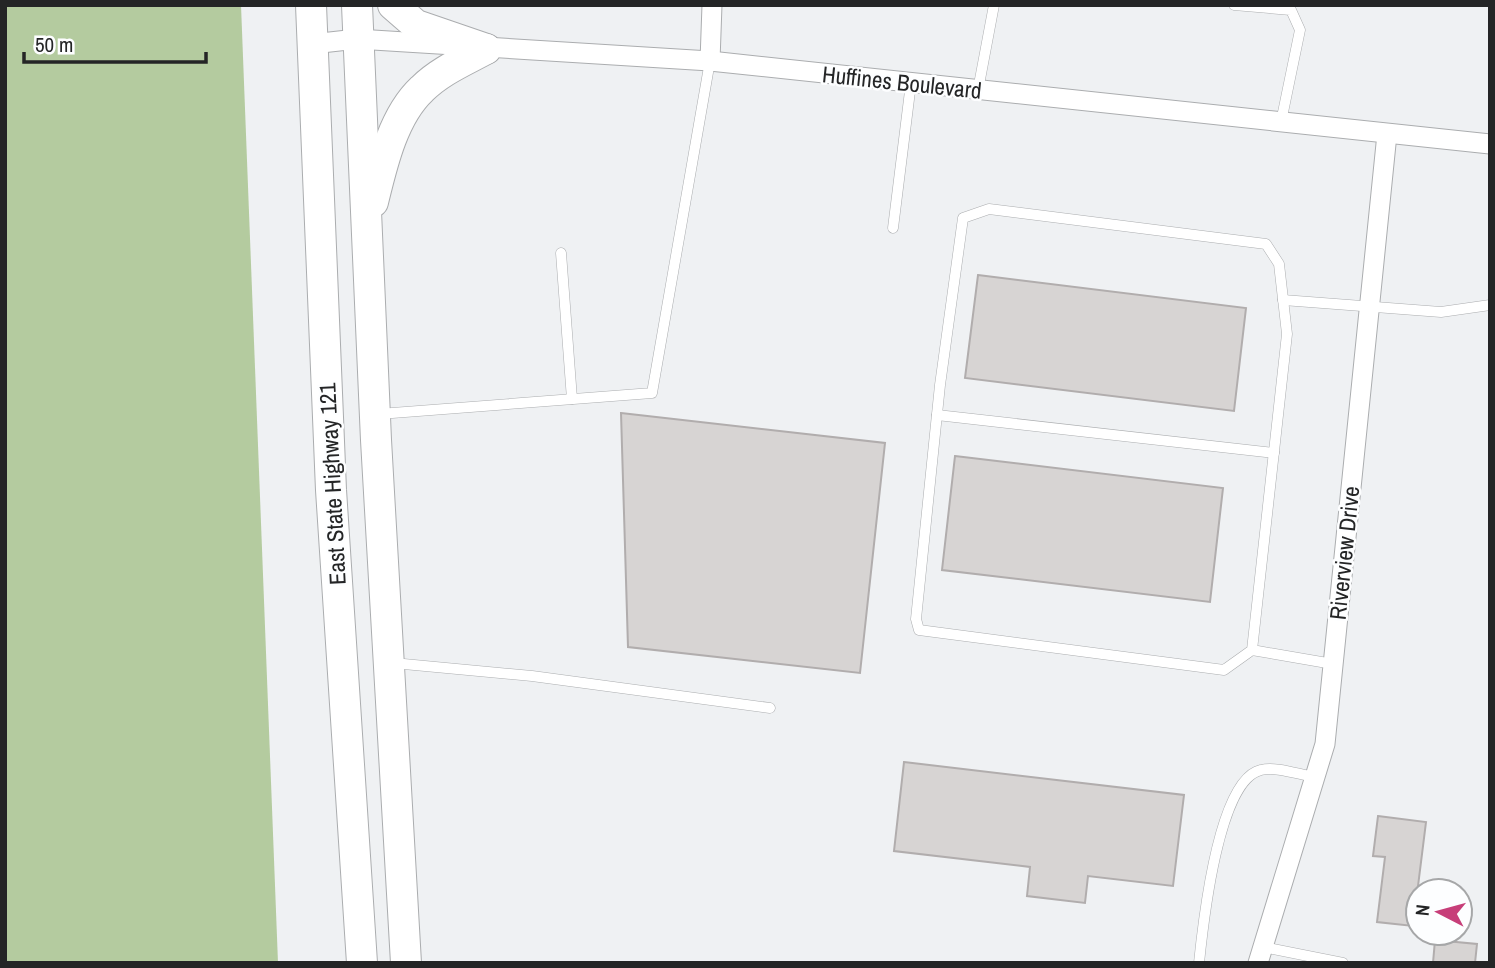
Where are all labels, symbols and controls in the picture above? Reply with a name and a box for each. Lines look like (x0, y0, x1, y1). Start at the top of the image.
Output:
scale bar (24, 21, 206, 65)
text: 50 m (35, 30, 73, 59)
street label: Huffines Boulevard (821, 58, 983, 106)
street label: East State Highway 121 (311, 382, 353, 586)
street label: Riverview Drive (1322, 485, 1366, 621)
north arrow (1404, 877, 1474, 947)
text: N (1409, 903, 1436, 917)

